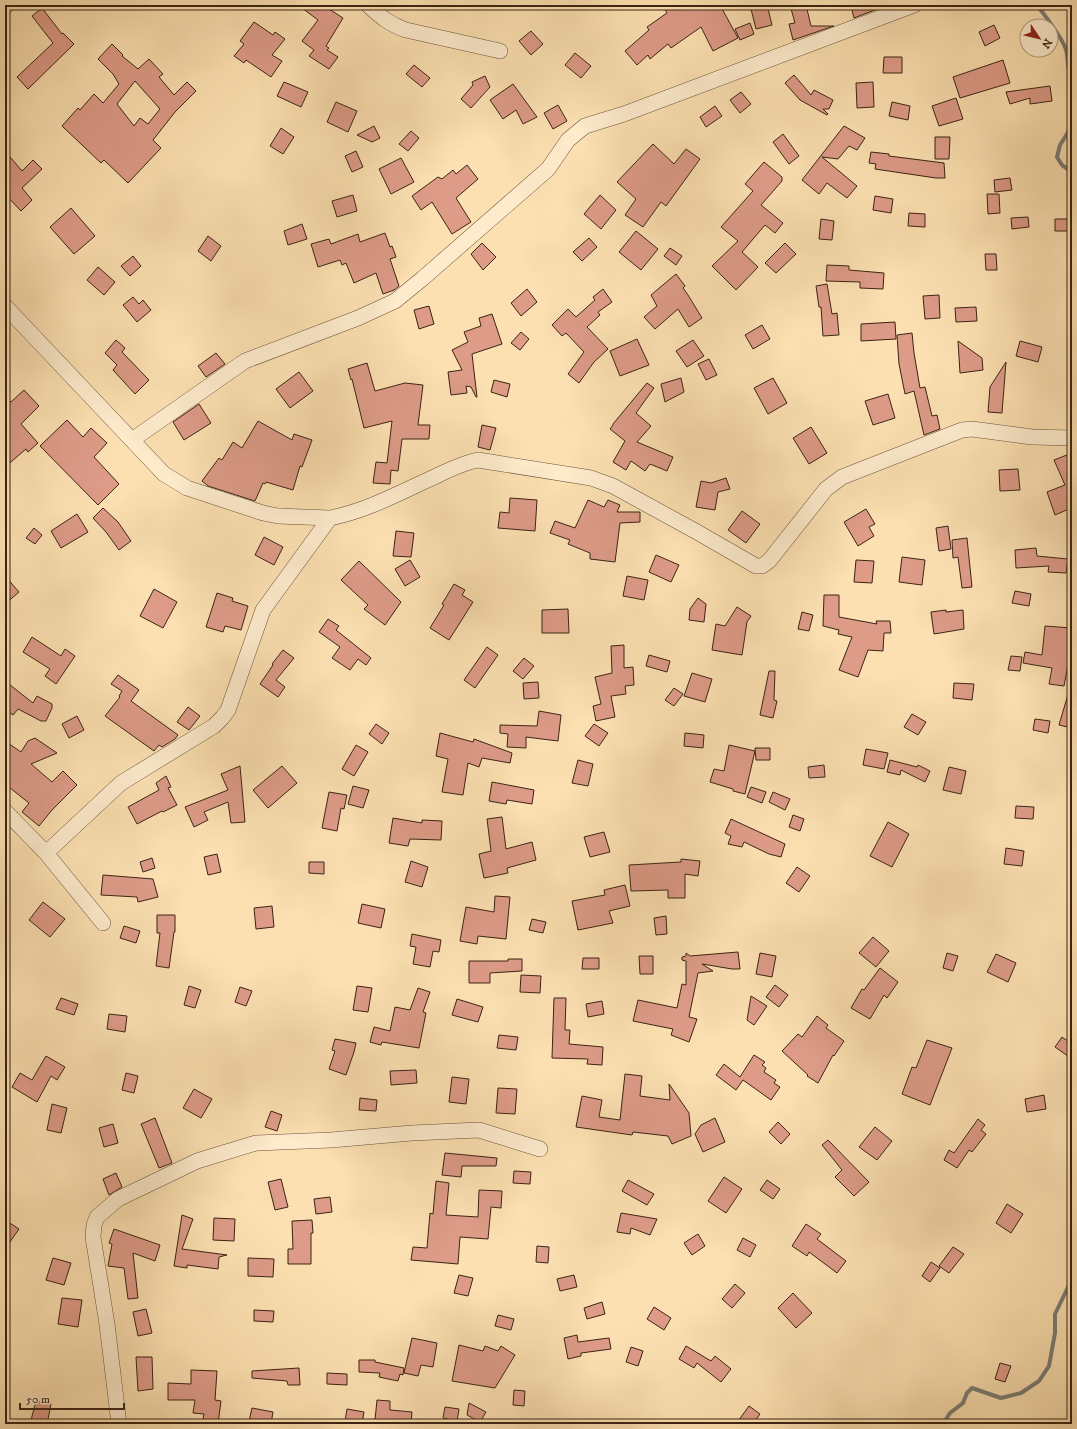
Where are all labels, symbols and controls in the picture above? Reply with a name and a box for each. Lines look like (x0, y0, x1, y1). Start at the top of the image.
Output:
north arrow (1019, 18, 1059, 58)
text: N (1038, 35, 1055, 51)
scale bar (20, 1385, 124, 1411)
text: 50 m (26, 1392, 50, 1407)

